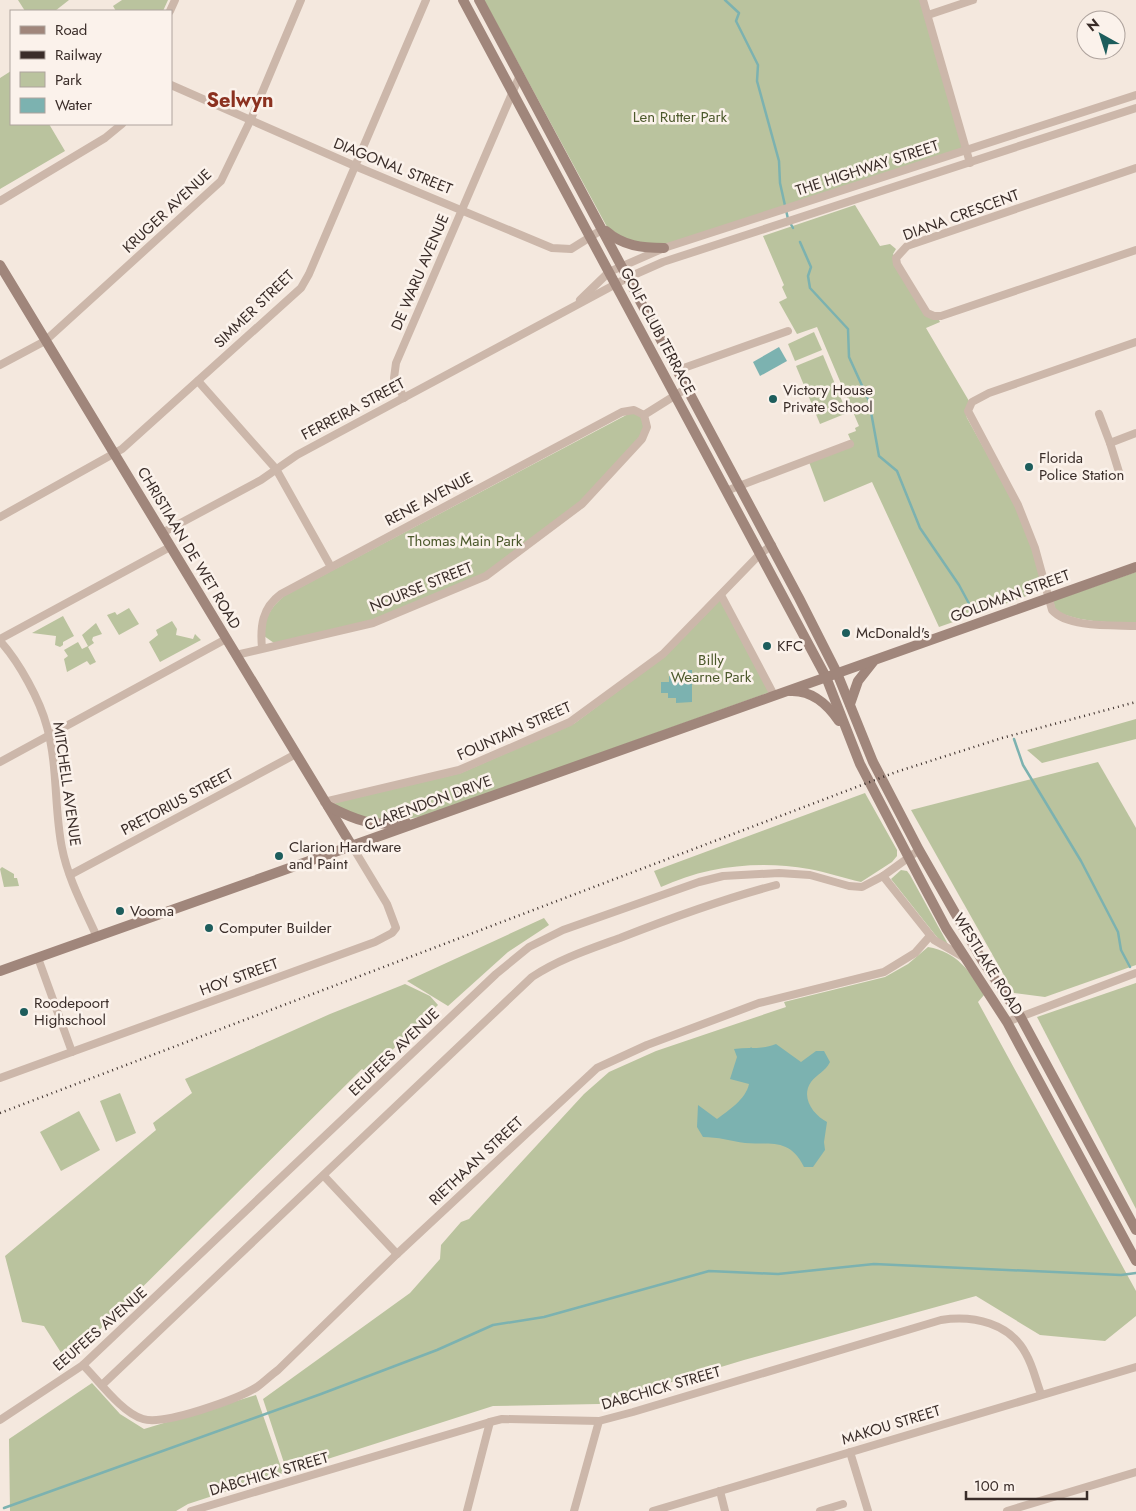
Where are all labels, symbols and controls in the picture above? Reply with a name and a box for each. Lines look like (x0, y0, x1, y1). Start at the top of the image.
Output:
legend (10, 10, 172, 125)
north arrow (1076, 10, 1126, 60)
text: N (1082, 14, 1103, 36)
text: Road (55, 19, 87, 41)
text: Railway (55, 44, 102, 66)
text: Park (55, 69, 82, 91)
district label: Selwyn (206, 86, 274, 115)
text: Water (55, 94, 93, 116)
park label: Len Rutter Park (633, 106, 728, 128)
street label: DIAGONAL STREET (330, 132, 456, 200)
street label: THE HIGHWAY STREET (793, 134, 941, 202)
street label: KRUGER AVENUE (117, 164, 217, 258)
street label: DIANA CRESCENT (900, 184, 1022, 246)
street label: DE WARU AVENUE (386, 210, 454, 334)
street label: GOLF CLUB TERRACE (615, 263, 701, 399)
street label: SIMMER STREET (209, 265, 299, 353)
street label: FERREIRA STREET (297, 372, 409, 446)
place label: Victory House Private School (783, 379, 873, 418)
marker: Victory House Private School (767, 393, 779, 405)
place label: Florida Police Station (1039, 447, 1124, 486)
marker: Florida Police Station (1023, 461, 1035, 473)
street label: CHRISTIAAN DE WET ROAD (132, 463, 246, 633)
street label: RENE AVENUE (381, 467, 477, 531)
park label: Thomas Main Park (408, 530, 523, 552)
street label: NOURSE STREET (366, 556, 476, 618)
street label: GOLDMAN STREET (947, 564, 1073, 628)
place label: McDonald's (856, 622, 930, 644)
marker: McDonald's (840, 627, 852, 639)
place label: KFC (777, 635, 803, 657)
marker: KFC (761, 640, 773, 652)
park label: Billy Wearne Park (671, 649, 752, 688)
street label: FOUNTAIN STREET (454, 696, 574, 766)
street label: MITCHELL AVENUE (47, 721, 87, 847)
street label: PRETORIUS STREET (117, 763, 237, 841)
street label: CLARENDON DRIVE (361, 770, 495, 836)
place label: Clarion Hardware and Paint (289, 836, 402, 875)
marker: Clarion Hardware and Paint (273, 850, 285, 862)
place label: Vooma (130, 900, 174, 922)
marker: Vooma (114, 905, 126, 917)
street label: WESTLAKE ROAD (948, 909, 1028, 1019)
place label: Computer Builder (219, 917, 332, 939)
marker: Computer Builder (203, 922, 215, 934)
street label: HOY STREET (197, 953, 281, 1001)
place label: Roodepoort Highschool (34, 992, 109, 1031)
street label: EEUFEES AVENUE (344, 1003, 444, 1101)
marker: Roodepoort Highschool (18, 1006, 30, 1018)
street label: RIETHAAN STREET (424, 1112, 528, 1210)
street label: EEUFEES AVENUE (48, 1282, 152, 1376)
street label: DABCHICK STREET (599, 1360, 723, 1416)
street label: MAKOU STREET (839, 1399, 943, 1451)
street label: DABCHICK STREET (207, 1446, 331, 1502)
scale bar (966, 1468, 1087, 1500)
text: 100 m (974, 1475, 1015, 1497)

